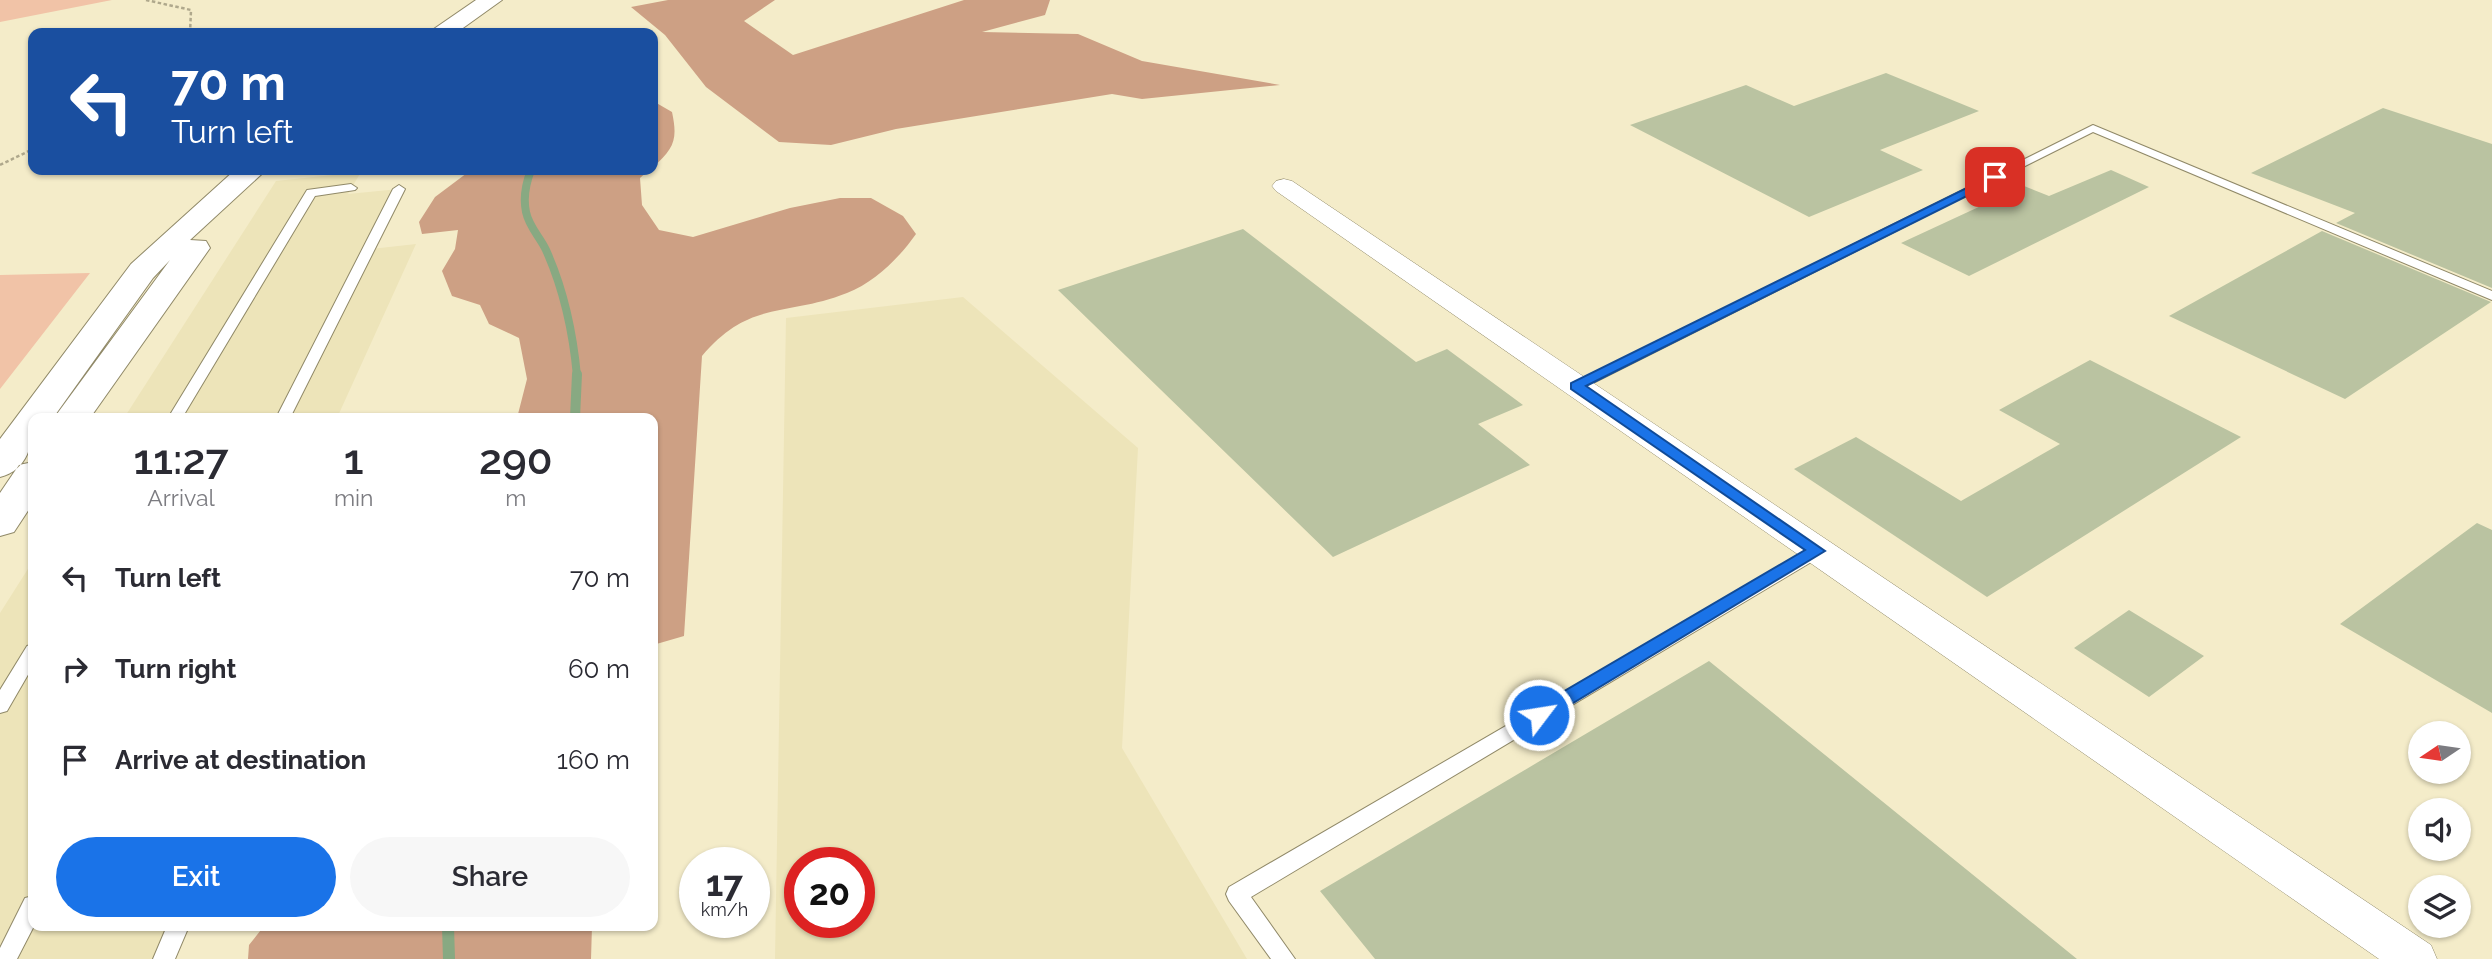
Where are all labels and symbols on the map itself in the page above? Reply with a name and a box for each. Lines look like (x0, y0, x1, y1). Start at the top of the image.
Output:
pin (1965, 147, 2025, 207)
position arrow (1502, 678, 1576, 752)
north arrow (2408, 721, 2471, 784)
speed limit sign: 20 (784, 847, 875, 938)

